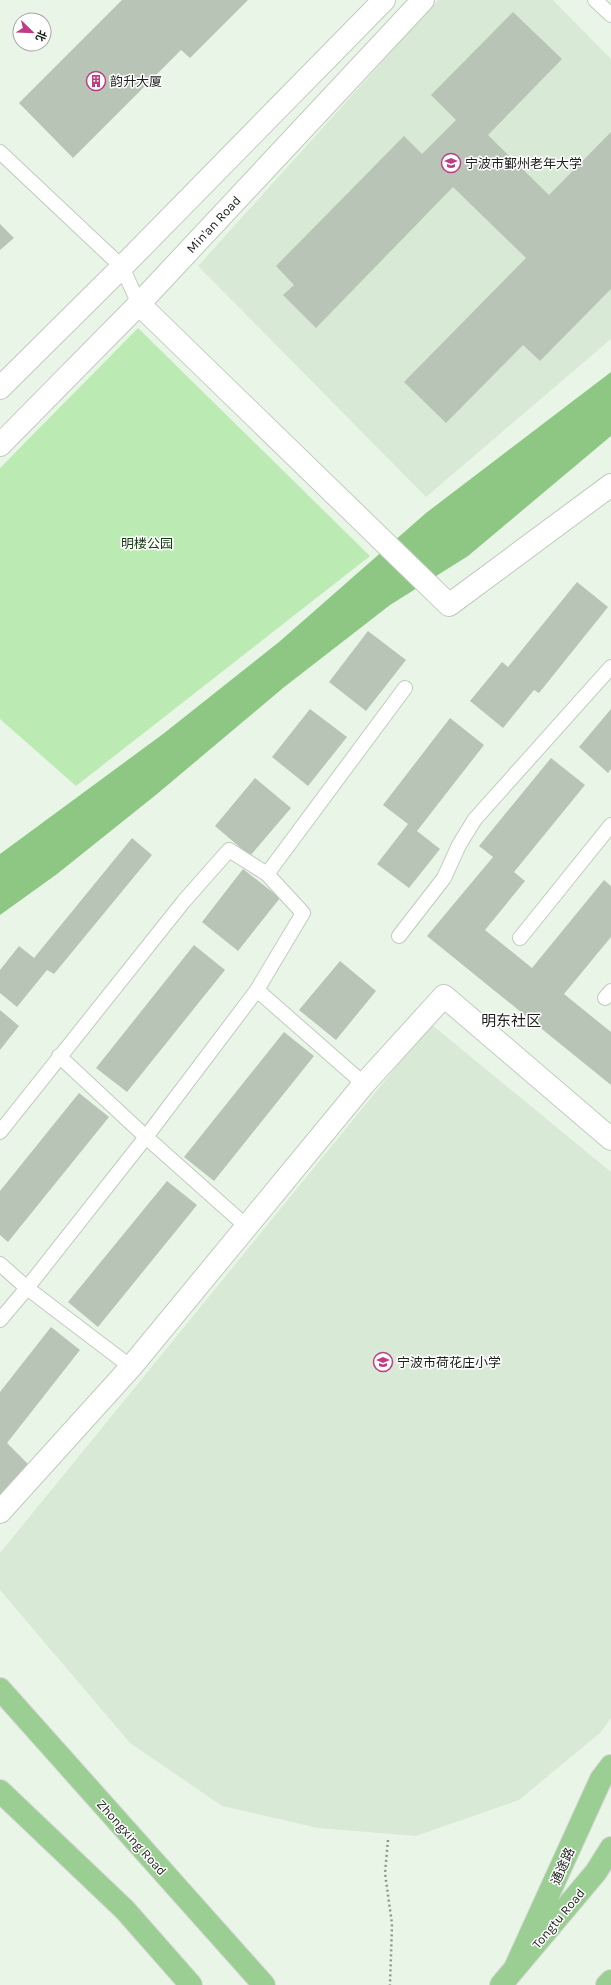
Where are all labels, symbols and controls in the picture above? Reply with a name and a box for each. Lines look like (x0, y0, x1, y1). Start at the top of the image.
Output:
north arrow (12, 12, 52, 52)
text: 北 (33, 28, 49, 43)
building icon: 韵升大厦 (85, 70, 107, 92)
place label: 韵升大厦 (110, 74, 162, 89)
school or university icon: 宁波市鄞州老年大学 (440, 152, 462, 174)
place label: 宁波市鄞州老年大学 (465, 156, 582, 171)
street label: Min'an Road (183, 193, 244, 256)
park label: 明楼公园 (121, 536, 173, 551)
district label: 明东社区 (481, 1012, 541, 1030)
school or university icon: 宁波市荷花庄小学 (372, 1351, 394, 1373)
place label: 宁波市荷花庄小学 (397, 1355, 501, 1370)
street label: Zhongxing Road (94, 1796, 170, 1878)
street label: 通途路 (548, 1845, 577, 1887)
street label: Tongtu Road (529, 1885, 588, 1951)

